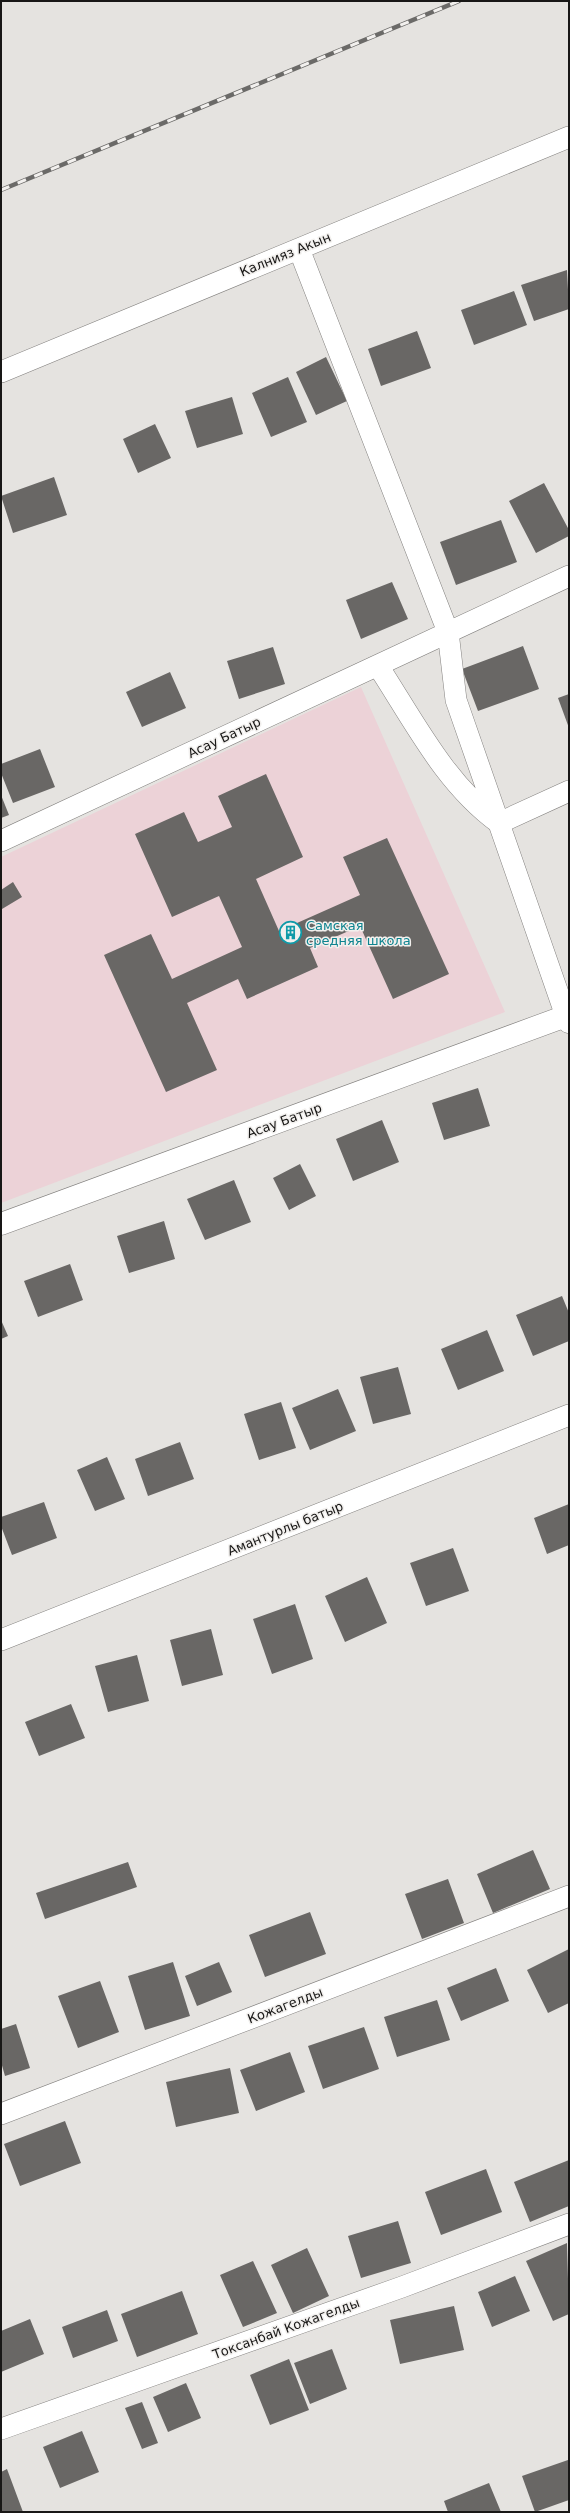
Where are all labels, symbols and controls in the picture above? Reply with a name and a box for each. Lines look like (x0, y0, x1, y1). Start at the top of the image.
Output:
street label: Калнияз Акын (237, 229, 333, 280)
street label: Асау Батыр (185, 714, 263, 761)
place label: Самская средняя школа (306, 918, 411, 948)
building icon: Самская средняя школа (278, 919, 304, 945)
street label: Асау Батыр (245, 1100, 324, 1141)
street label: Амантурлы батыр (225, 1498, 345, 1559)
street label: Кожагелды (245, 1984, 325, 2027)
street label: Токсанбай Кожагелды (210, 2295, 362, 2362)

